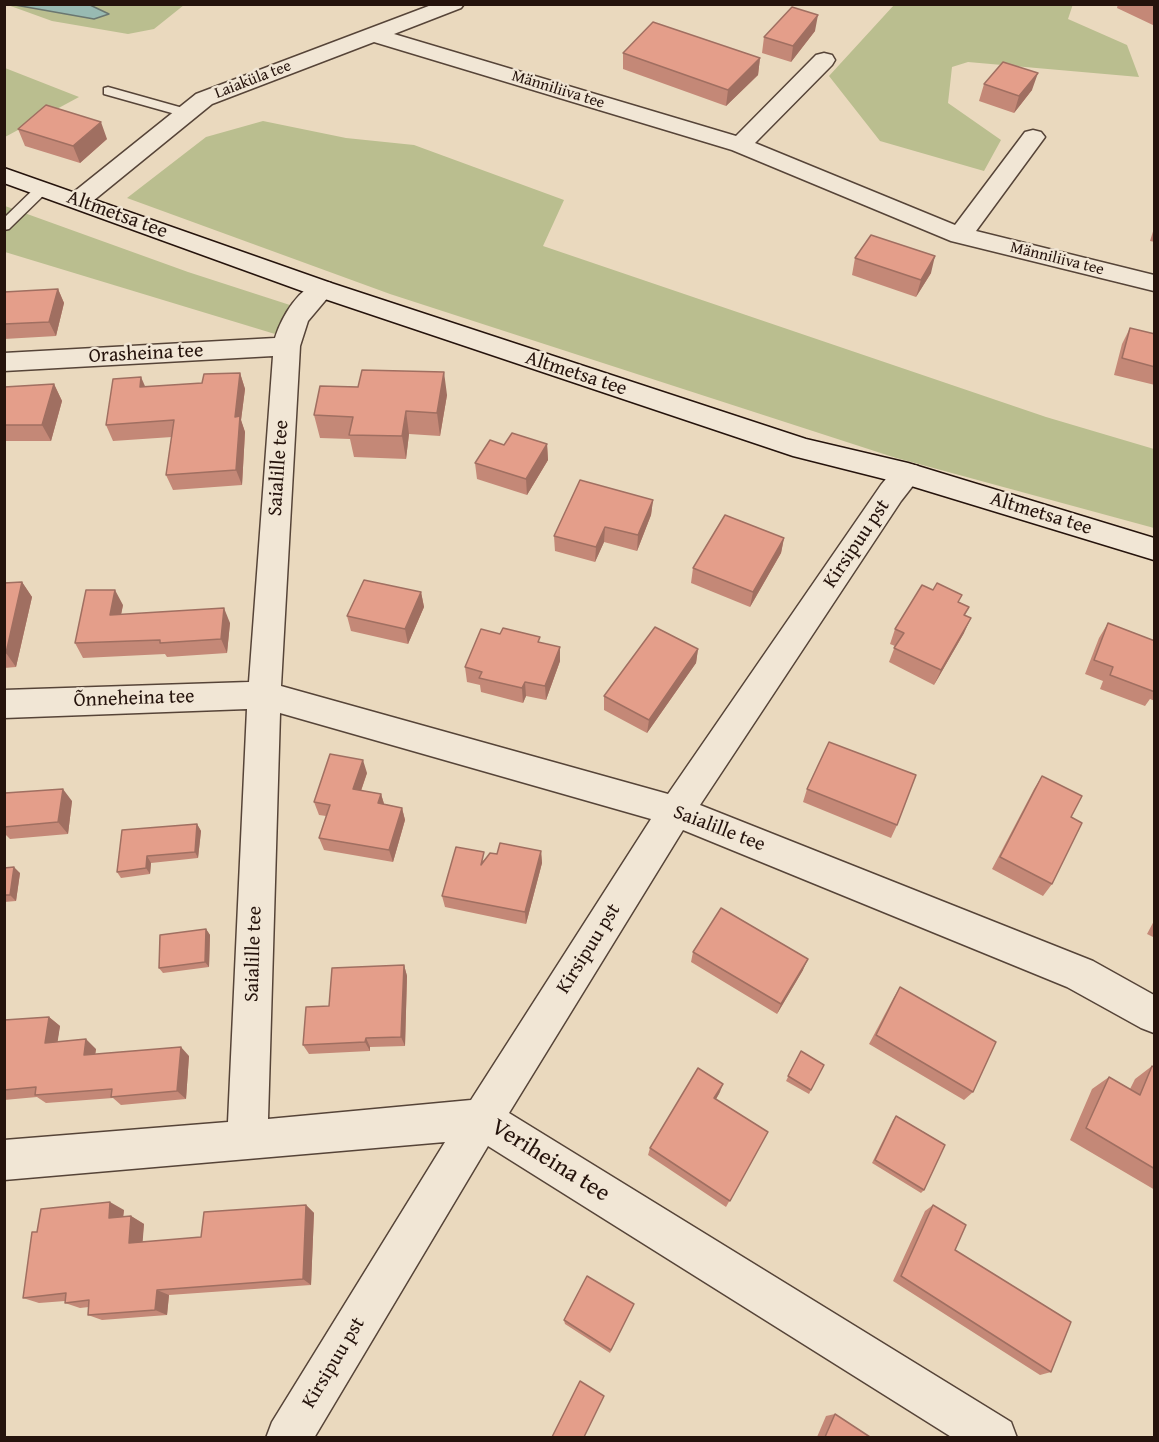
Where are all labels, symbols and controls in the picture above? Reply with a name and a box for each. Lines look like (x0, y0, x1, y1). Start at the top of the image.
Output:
street label: Laiaküla tee (212, 57, 294, 103)
street label: Männiliiva tee (509, 67, 607, 113)
street label: Altmetsa tee (63, 186, 171, 244)
street label: Männiliiva tee (1008, 238, 1106, 280)
street label: Orasheina tee (88, 339, 204, 369)
street label: Altmetsa tee (522, 346, 630, 402)
street label: Saialille tee (264, 419, 294, 517)
street label: Altmetsa tee (987, 487, 1095, 541)
street label: Kirsipuu pst (819, 495, 895, 593)
street label: Õnneheina tee (73, 685, 195, 713)
street label: Saialille tee (670, 801, 768, 857)
street label: Kirsipuu pst (552, 899, 626, 999)
street label: Saialille tee (240, 905, 268, 1003)
street label: Veriheina tee (485, 1113, 615, 1209)
street label: Kirsipuu pst (297, 1313, 371, 1413)

